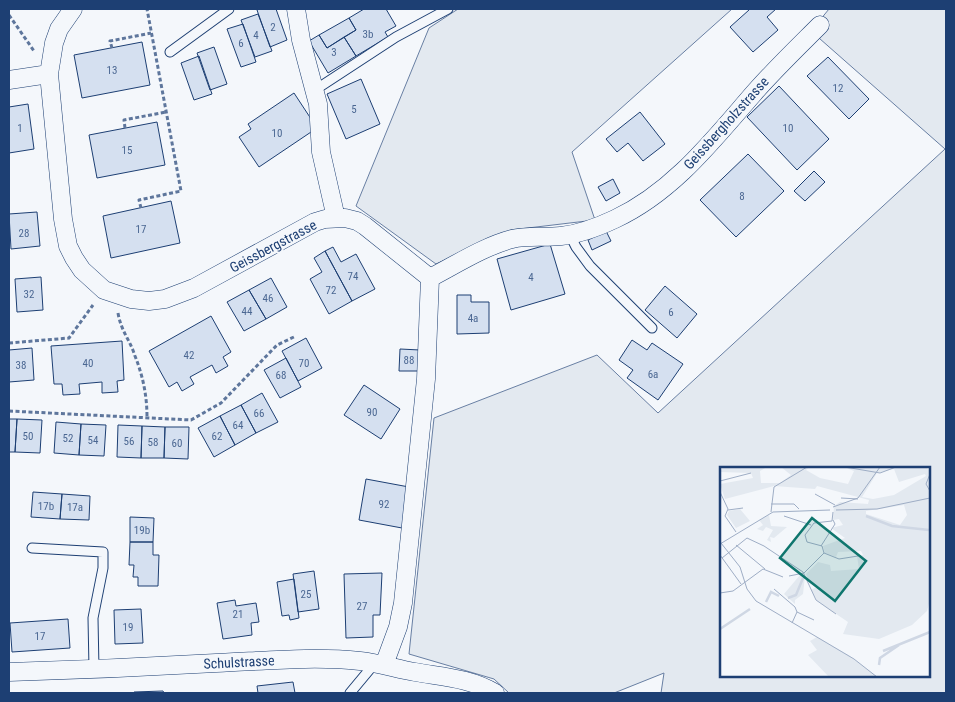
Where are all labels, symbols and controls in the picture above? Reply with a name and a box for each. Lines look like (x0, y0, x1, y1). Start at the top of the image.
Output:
house number: 2 (270, 21, 276, 34)
house number: 3b (363, 28, 373, 41)
house number: 4 (253, 29, 259, 42)
house number: 6 (238, 37, 244, 50)
house number: 3 (331, 46, 337, 59)
house number: 13 (107, 64, 117, 77)
street label: Geissbergholzstrasse (680, 73, 772, 173)
house number: 12 (833, 82, 843, 95)
house number: 5 (351, 103, 357, 116)
house number: 1 (17, 122, 23, 135)
house number: 10 (783, 122, 793, 135)
house number: 10 (272, 127, 282, 140)
house number: 15 (122, 144, 132, 157)
house number: 8 (739, 190, 745, 203)
street label: Geissbergstrasse (227, 216, 319, 276)
house number: 17 (136, 223, 146, 236)
house number: 28 (19, 227, 29, 240)
house number: 74 (348, 270, 359, 283)
house number: 4 (528, 271, 534, 284)
house number: 72 (326, 284, 336, 297)
house number: 32 (24, 288, 34, 301)
house number: 46 (263, 292, 273, 305)
house number: 44 (242, 305, 253, 318)
house number: 6 (668, 306, 674, 319)
house number: 4a (468, 312, 478, 325)
house number: 42 (184, 349, 194, 362)
house number: 88 (404, 354, 414, 367)
house number: 40 (83, 357, 93, 370)
house number: 70 (299, 357, 309, 370)
house number: 38 (16, 359, 26, 372)
house number: 6a (648, 368, 658, 381)
house number: 68 (276, 369, 286, 382)
house number: 90 (367, 406, 377, 419)
house number: 66 (254, 407, 264, 420)
house number: 64 (233, 419, 244, 432)
house number: 50 (23, 430, 33, 443)
house number: 62 (212, 430, 222, 443)
house number: 52 (63, 432, 73, 445)
house number: 54 (88, 434, 99, 447)
house number: 56 (124, 435, 134, 448)
house number: 58 (148, 436, 158, 449)
house number: 60 (172, 437, 182, 450)
inset map (720, 467, 930, 677)
house number: 92 (379, 498, 389, 511)
house number: 17b (38, 500, 54, 513)
house number: 17a (67, 501, 83, 514)
house number: 19b (134, 524, 150, 537)
house number: 25 (301, 588, 311, 601)
house number: 27 (357, 600, 367, 613)
house number: 21 (233, 608, 243, 621)
house number: 19 (123, 621, 133, 634)
house number: 17 (35, 630, 45, 643)
street label: Schulstrasse (203, 652, 275, 672)

